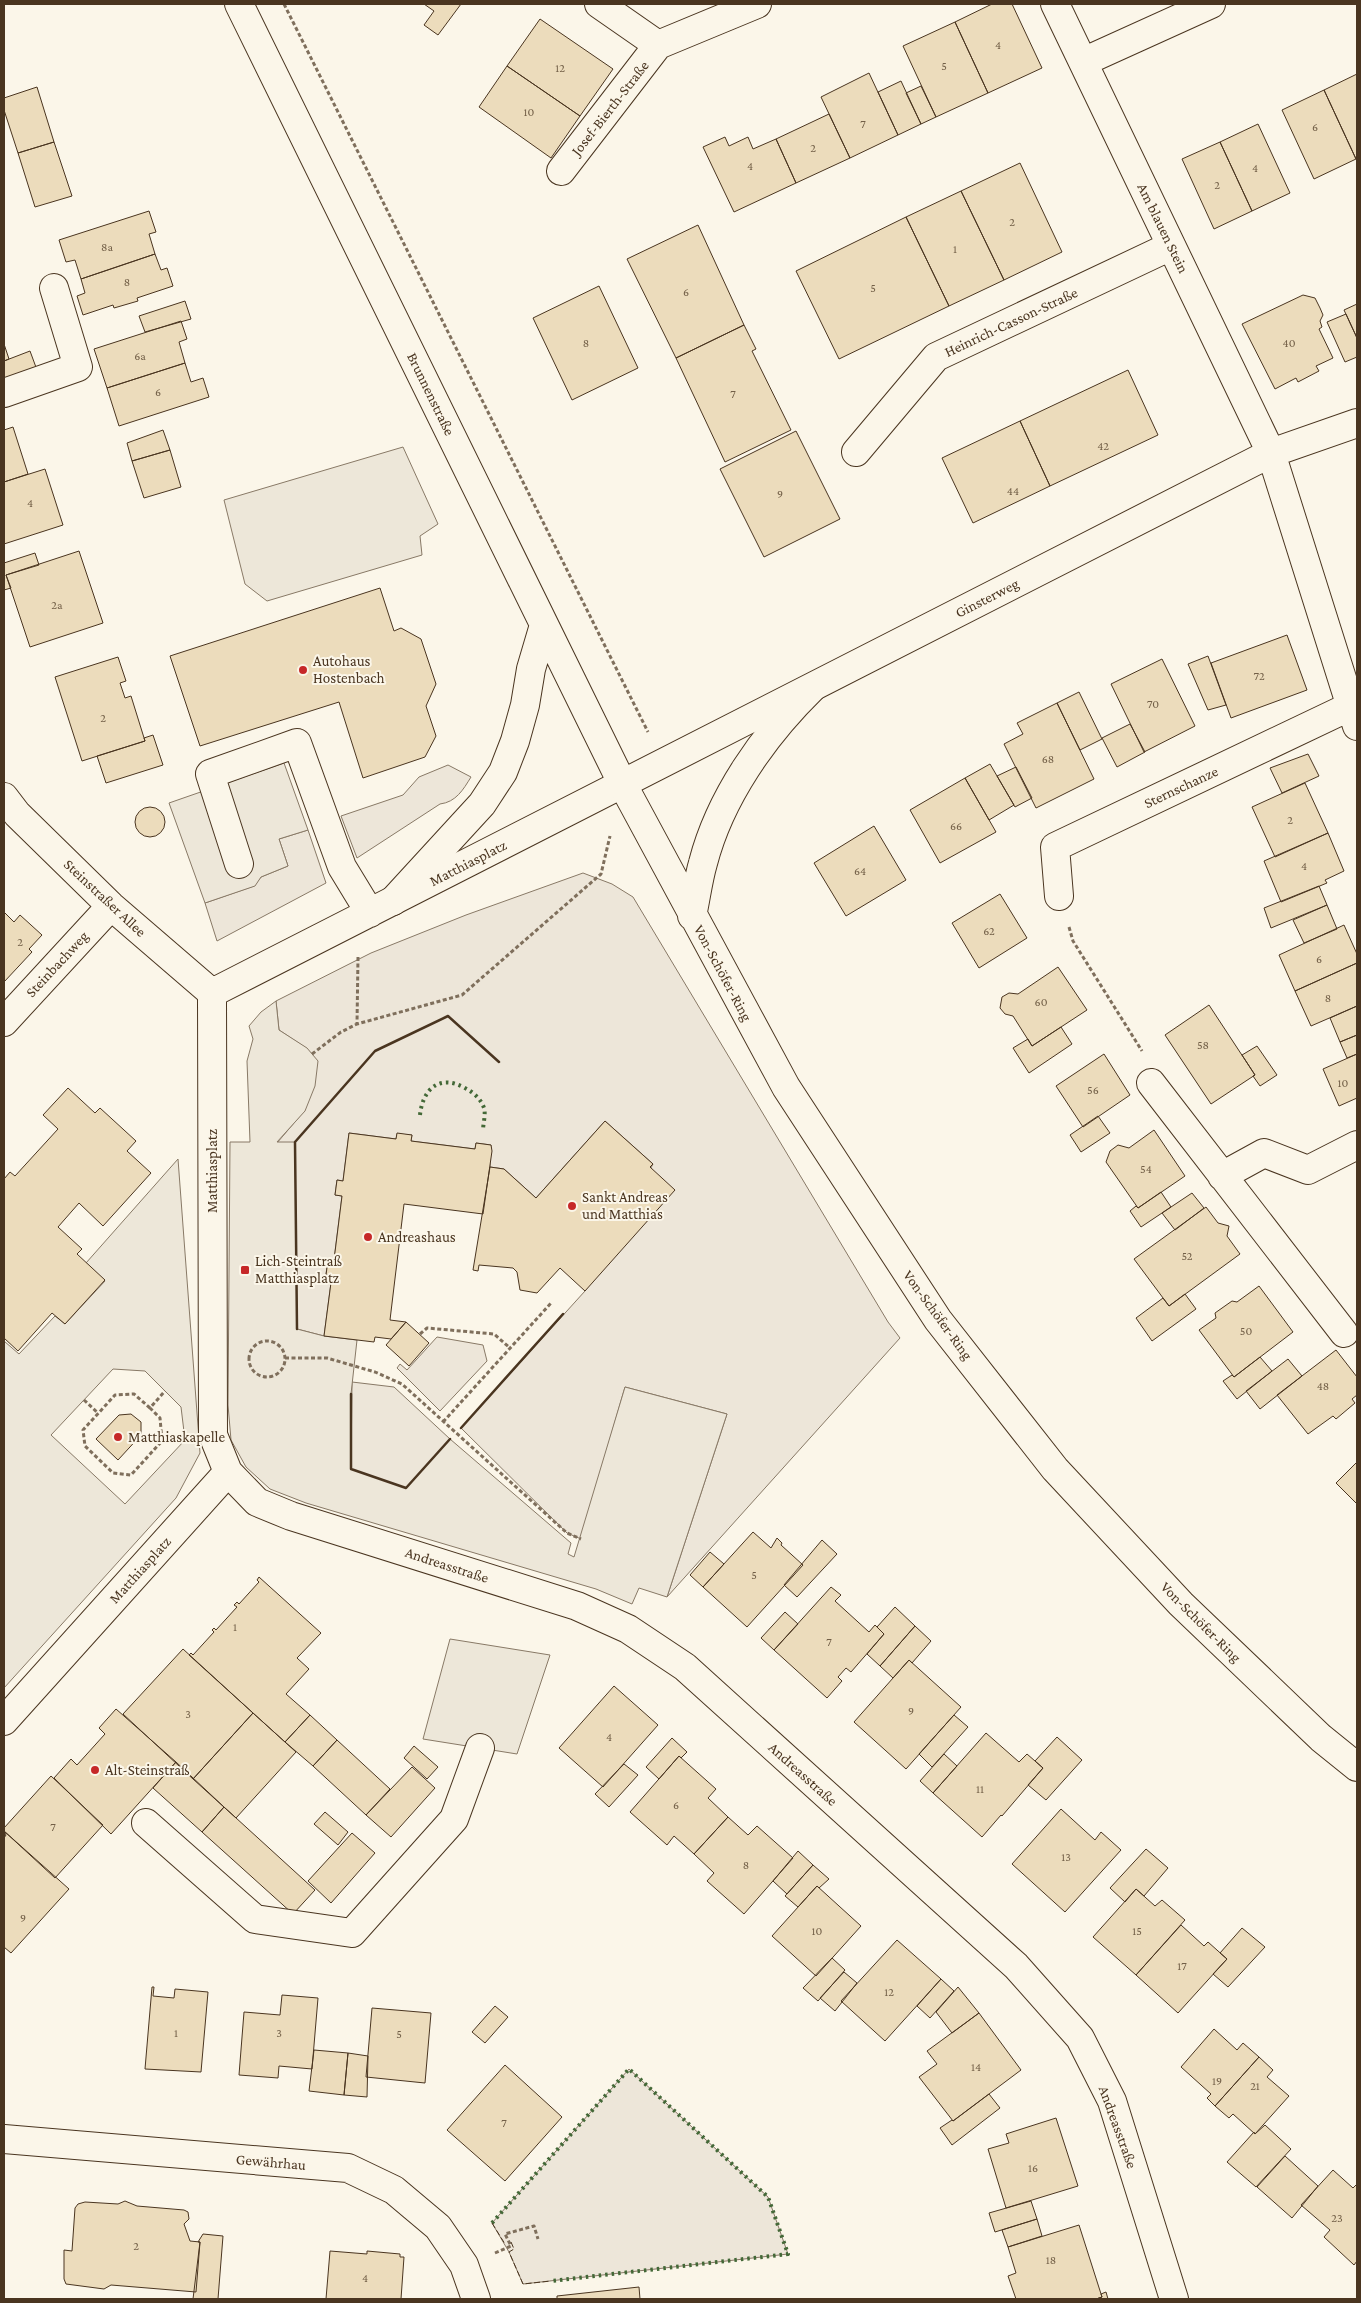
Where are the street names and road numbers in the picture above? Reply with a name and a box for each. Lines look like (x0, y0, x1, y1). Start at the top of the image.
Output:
street label: Josef-Bierth-Straße (567, 57, 653, 161)
street label: Am blauen Stein (1134, 181, 1192, 275)
street label: Heinrich-Casson-Straße (942, 284, 1080, 360)
street label: Brunnenstraße (404, 350, 458, 438)
street label: Ginsterweg (953, 575, 1022, 622)
street label: Sternschanze (1141, 763, 1221, 811)
street label: Matthiasplatz (427, 837, 510, 890)
street label: Steinstraßer Allee (61, 856, 150, 940)
street label: Von-Schöfer-Ring (690, 922, 755, 1024)
street label: Steinbachweg (22, 928, 92, 1001)
street label: Matthiasplatz (204, 1129, 221, 1213)
street label: Von-Schöfer-Ring (899, 1267, 976, 1364)
street label: Matthiasplatz (106, 1533, 175, 1607)
street label: Andreasstraße (403, 1544, 491, 1586)
street label: Von-Schöfer-Ring (1157, 1579, 1244, 1666)
street label: Andreasstraße (765, 1739, 841, 1809)
street label: Andreasstraße (1096, 2084, 1140, 2171)
street label: Gewährhau (235, 2151, 307, 2173)

